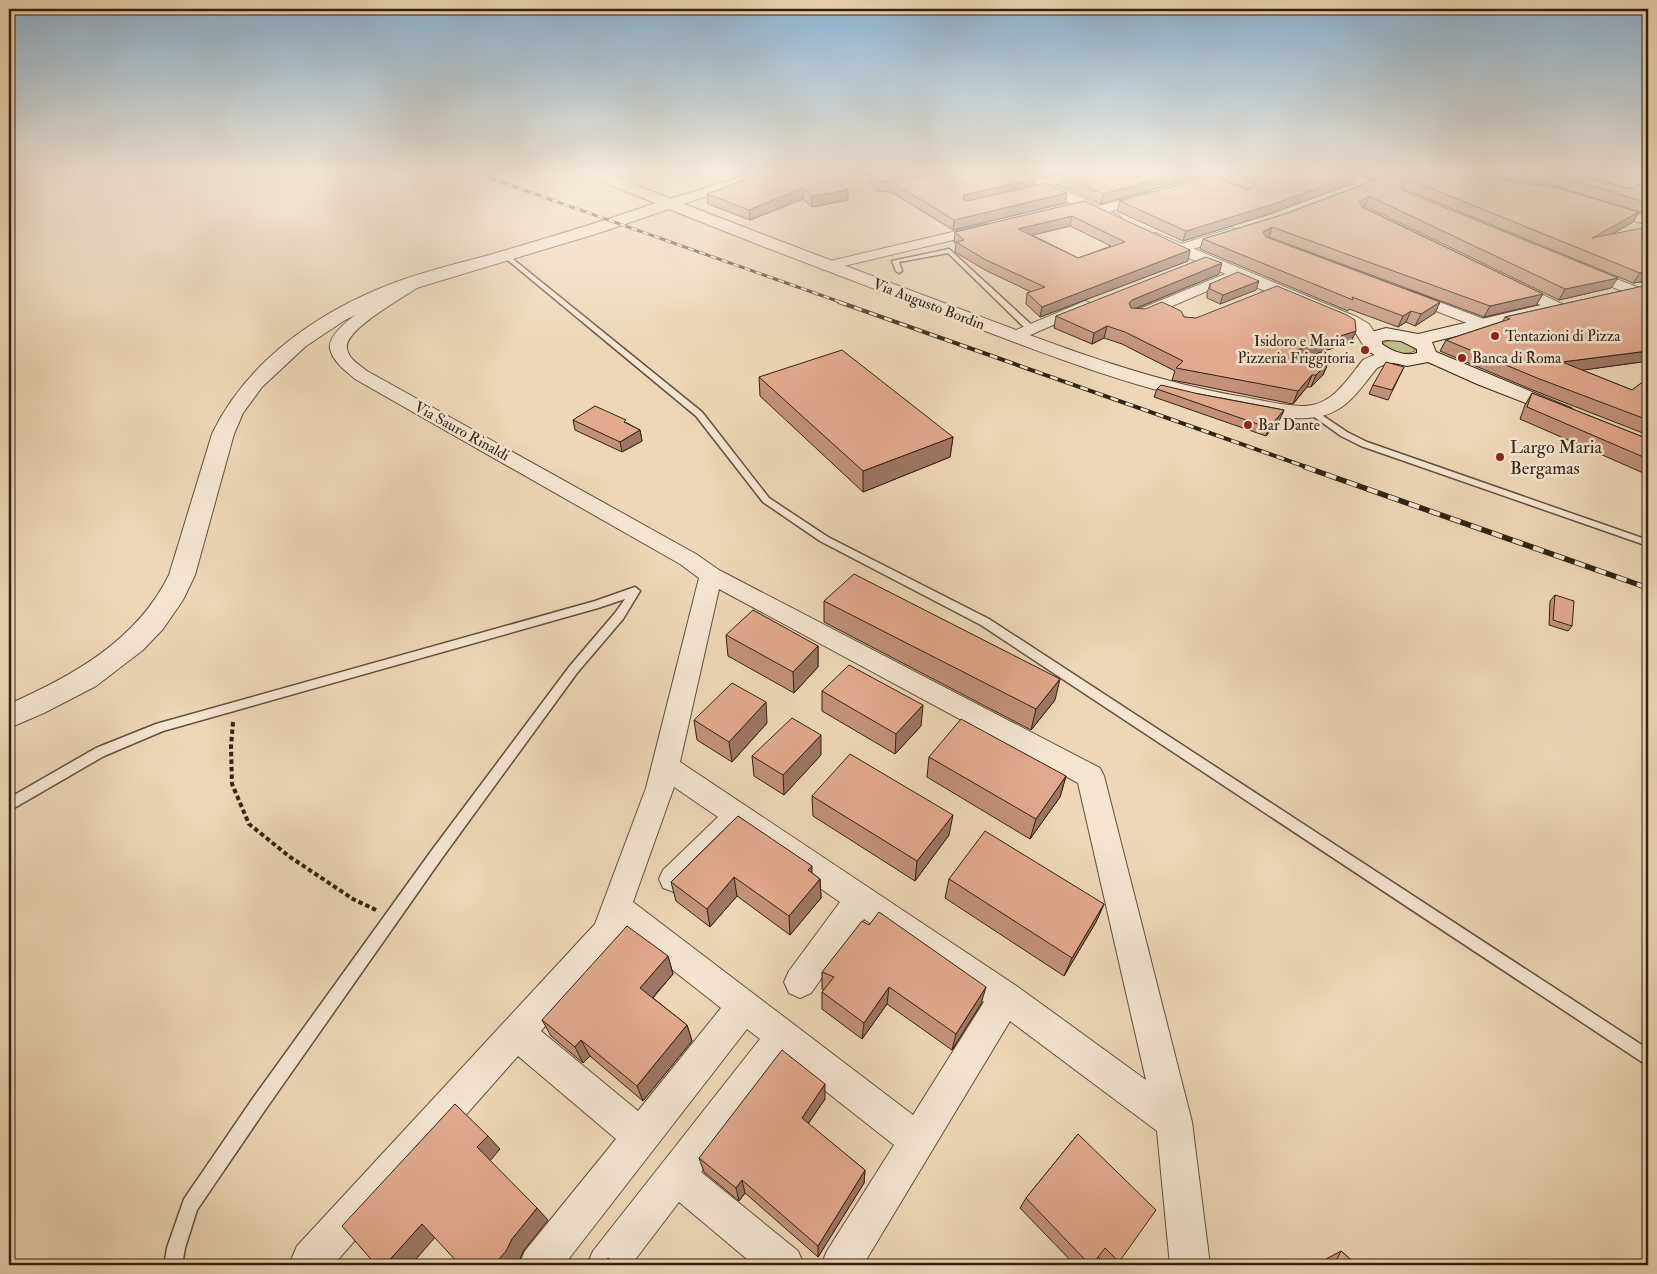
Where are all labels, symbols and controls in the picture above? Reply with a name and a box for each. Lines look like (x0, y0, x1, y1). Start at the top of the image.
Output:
street label: Via Augusto Bordin (870, 274, 988, 335)
place label: Tentazioni di Pizza (1505, 327, 1621, 346)
marker: Tentazioni di Pizza (1489, 330, 1501, 342)
place label: Isidoro e Maria - Pizzeria Friggitoria (1238, 332, 1356, 368)
marker: Isidoro e Maria - Pizzeria Friggitoria (1359, 344, 1371, 356)
place label: Banca di Roma (1472, 349, 1562, 368)
marker: Banca di Roma (1456, 352, 1468, 364)
street label: Via Sauro Rinaldi (411, 397, 513, 465)
place label: Bar Dante (1258, 416, 1320, 435)
marker: Bar Dante (1242, 419, 1254, 431)
place label: Largo Maria Bergamas (1510, 436, 1603, 480)
marker: Largo Maria Bergamas (1494, 451, 1506, 463)

